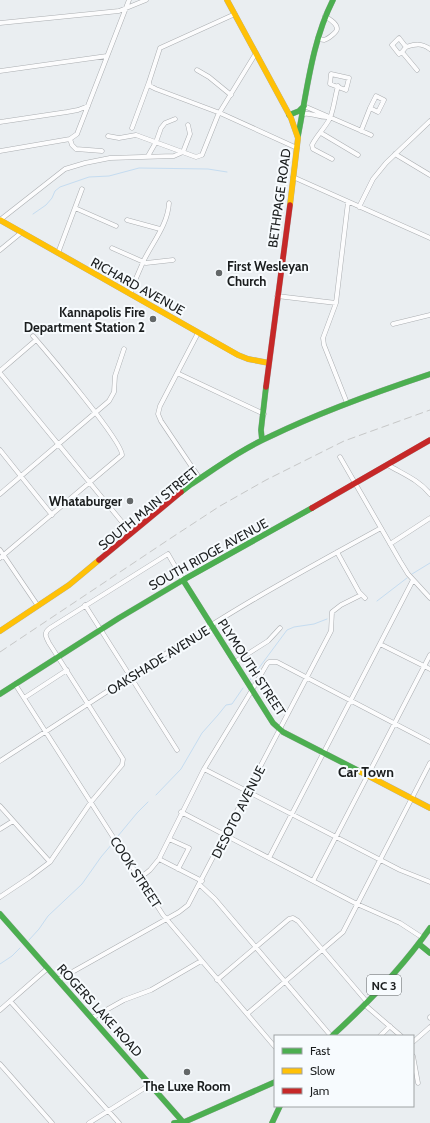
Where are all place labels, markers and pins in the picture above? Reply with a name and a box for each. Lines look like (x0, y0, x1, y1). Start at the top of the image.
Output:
place label: First Wesleyan Church (227, 258, 309, 289)
marker: First Wesleyan Church (214, 268, 224, 278)
place label: Kannapolis Fire Department Station 2 (24, 304, 145, 335)
marker: Kannapolis Fire Department Station 2 (148, 314, 158, 324)
place label: Whataburger (49, 493, 123, 509)
marker: Whataburger (125, 496, 135, 506)
marker: The Luxe Room (182, 1067, 192, 1077)
place label: The Luxe Room (143, 1078, 231, 1094)

